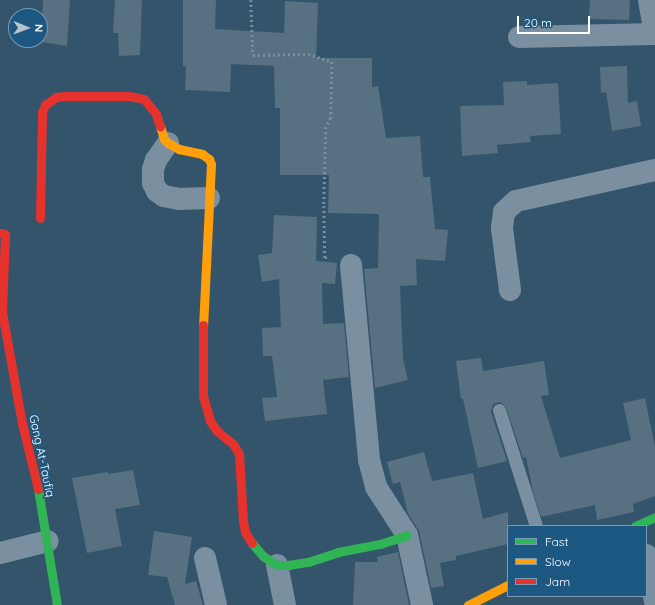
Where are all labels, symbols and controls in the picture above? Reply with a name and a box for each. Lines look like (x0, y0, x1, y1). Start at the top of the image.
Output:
north arrow (8, 8, 48, 48)
scale bar (519, 8, 592, 34)
text: 20 m (524, 15, 552, 30)
text: N (32, 24, 46, 32)
street label: Gang At-Taufiq (26, 413, 58, 499)
legend (507, 525, 647, 597)
text: Fast (545, 534, 569, 549)
text: Slow (545, 554, 571, 569)
text: Jam (545, 574, 570, 589)

